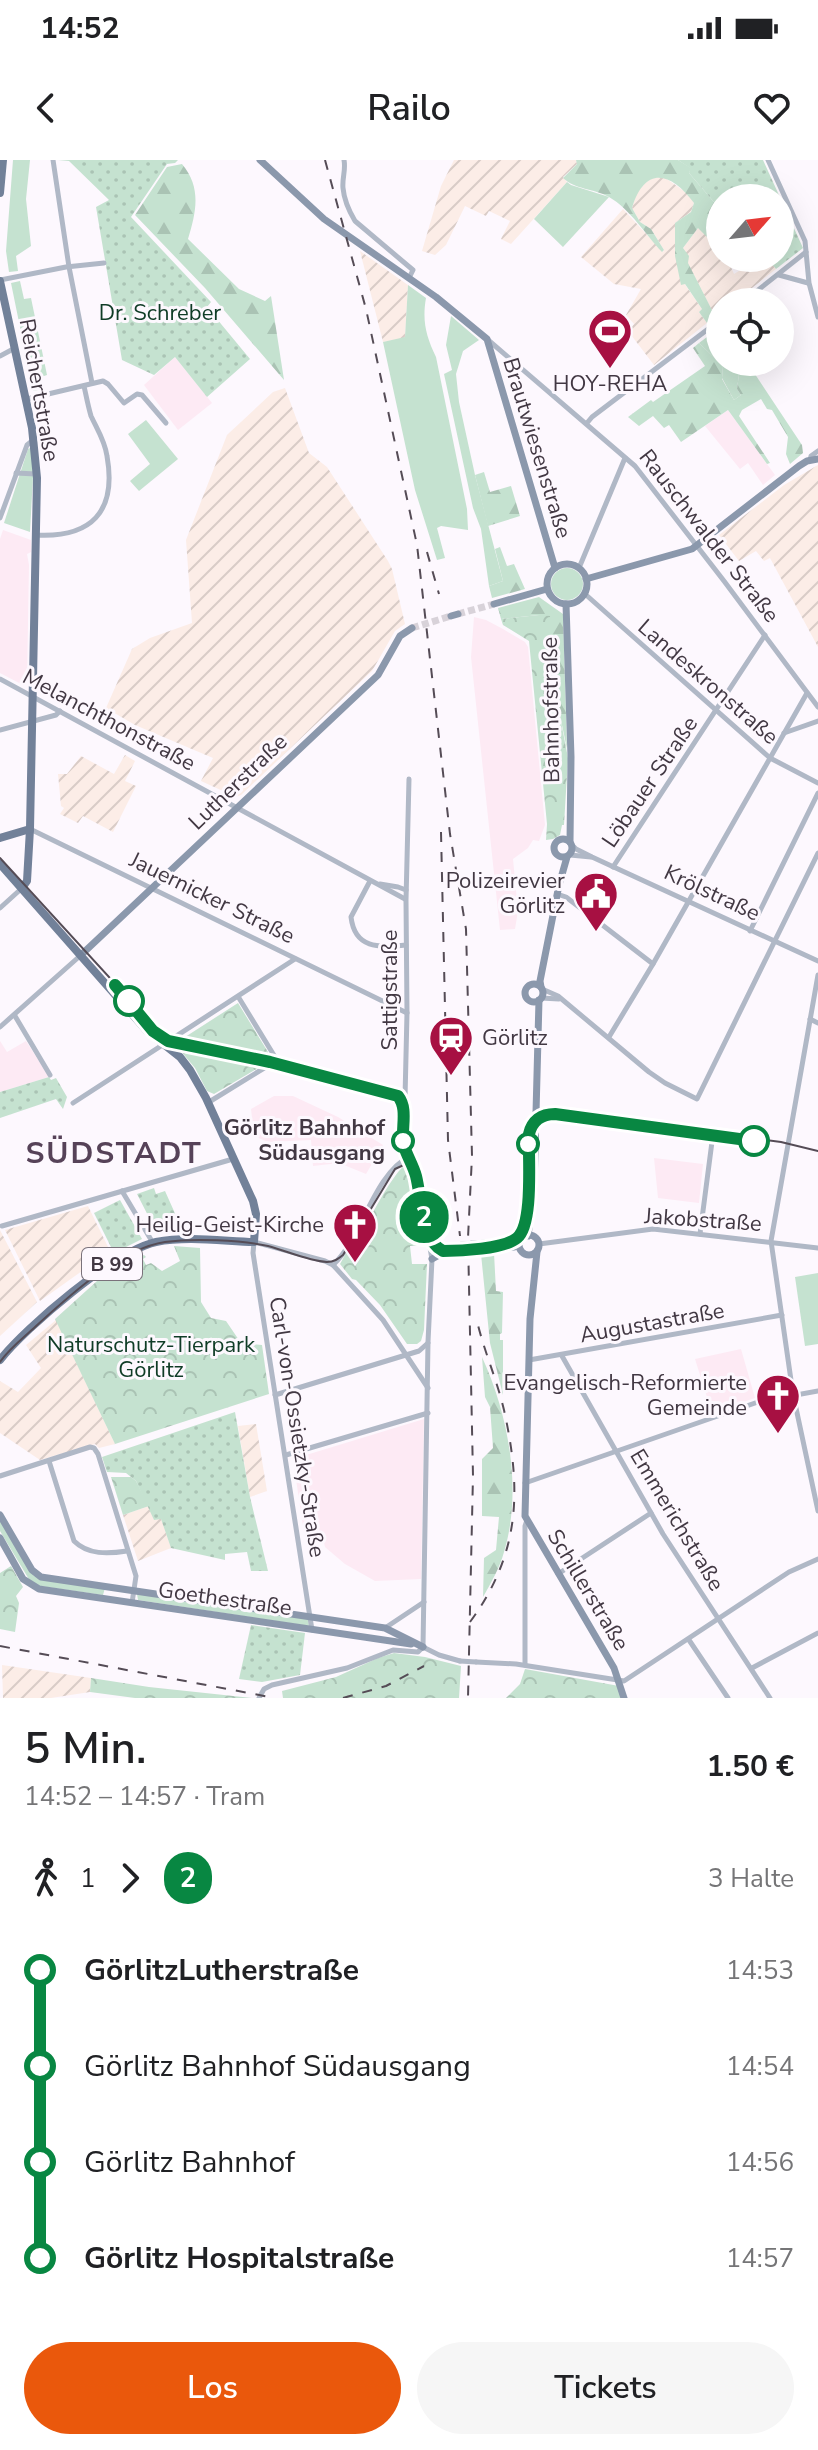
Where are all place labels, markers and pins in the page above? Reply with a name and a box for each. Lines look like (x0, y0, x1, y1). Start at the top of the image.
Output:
sports icon: HOY-REHA (586, 307, 634, 370)
place label: HOY-REHA (553, 369, 667, 399)
place label: Polizeirevier Görlitz (446, 866, 565, 921)
public building icon: Polizeirevier Görlitz (572, 870, 620, 933)
unlabelled marker (114, 986, 144, 1016)
station icon: Görlitz (427, 1014, 475, 1077)
place label: Görlitz (482, 1023, 548, 1053)
place label: Görlitz Bahnhof Südausgang (224, 1113, 386, 1168)
unlabelled marker (739, 1126, 769, 1156)
marker: Görlitz Bahnhof Südausgang (392, 1130, 414, 1152)
unlabelled marker (517, 1133, 539, 1155)
church icon: Heilig-Geist-Kirche (331, 1201, 379, 1264)
place label: Heilig-Geist-Kirche (136, 1210, 324, 1240)
place label: Evangelisch-Reformierte Gemeinde (504, 1368, 747, 1423)
church icon: Evangelisch-Reformierte Gemeinde (754, 1372, 802, 1435)

